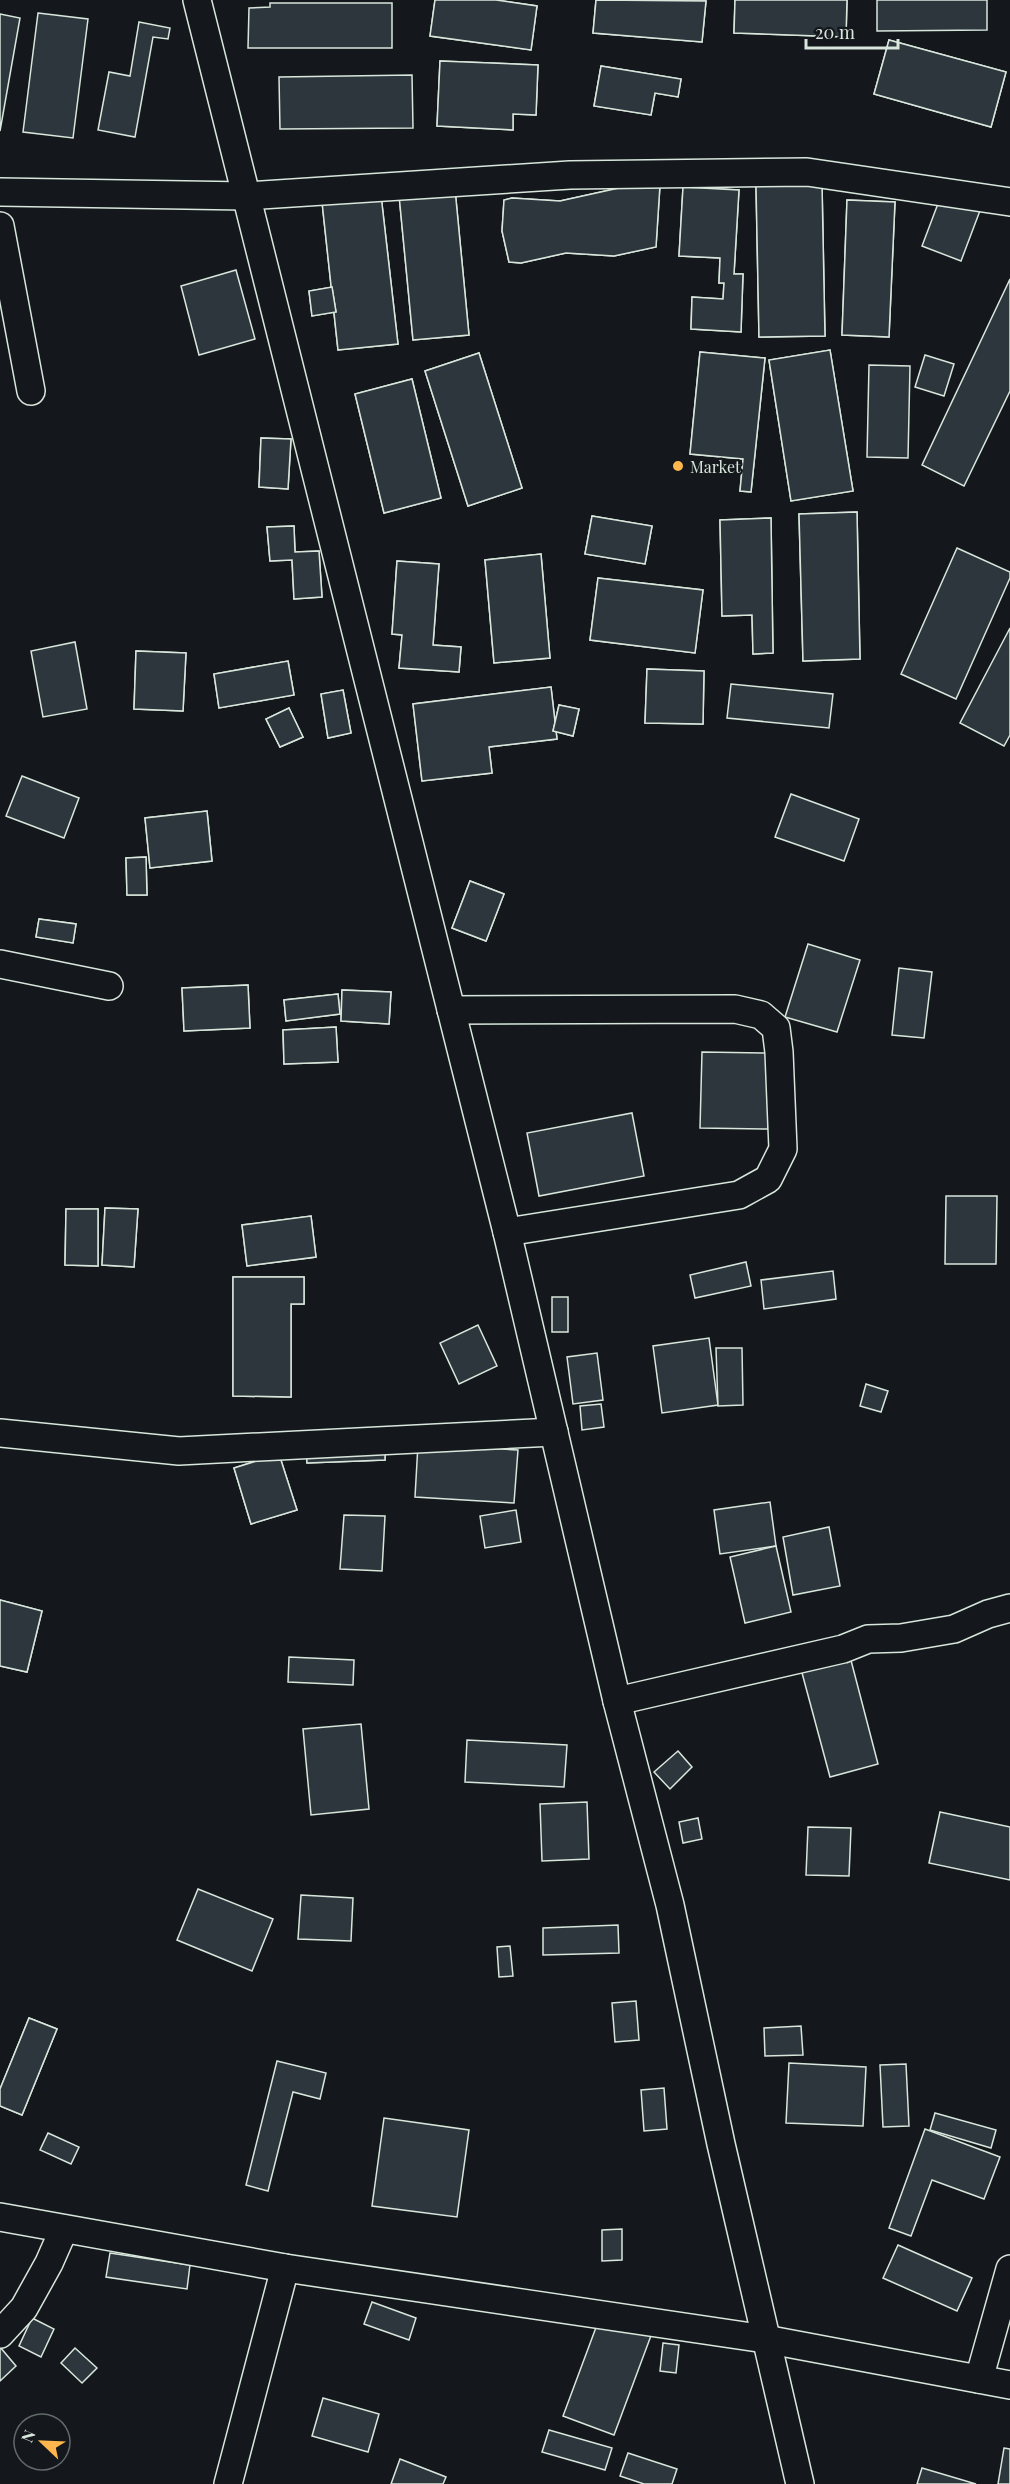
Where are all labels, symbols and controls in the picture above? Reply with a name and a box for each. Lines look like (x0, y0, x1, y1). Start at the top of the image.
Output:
scale bar (806, 12, 898, 50)
text: 20 m (815, 20, 855, 44)
place label: Market (690, 456, 741, 477)
marker: Market (671, 459, 685, 473)
north arrow (12, 2412, 72, 2472)
text: N (16, 2426, 40, 2445)

